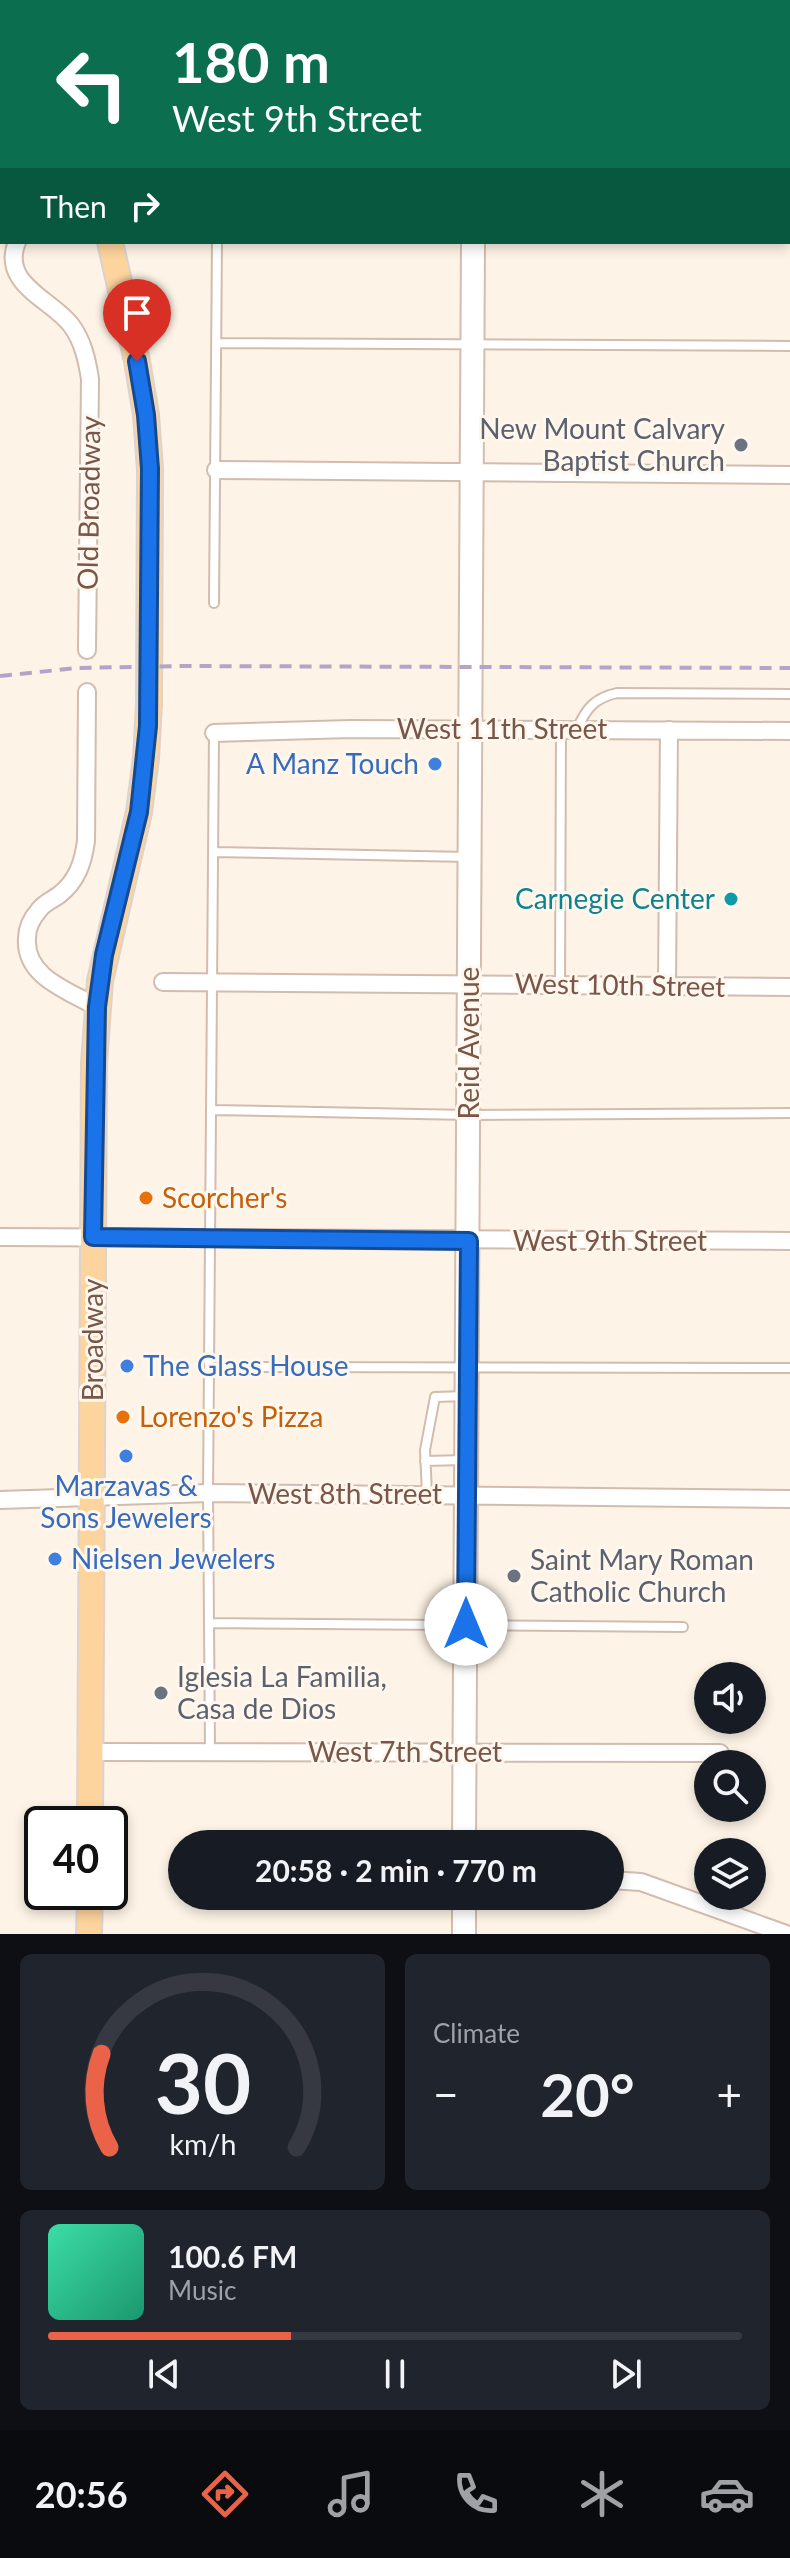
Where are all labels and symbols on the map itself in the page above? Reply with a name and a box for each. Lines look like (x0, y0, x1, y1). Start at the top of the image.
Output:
pin (103, 279, 171, 361)
place label: New Mount Calvary Baptist Church (479, 411, 726, 477)
street label: Old Broadway (69, 415, 107, 590)
marker: New Mount Calvary Baptist Church (732, 436, 750, 454)
street label: West 11th Street (397, 711, 607, 745)
place label: A Manz Touch (246, 746, 419, 780)
marker: A Manz Touch (426, 755, 444, 773)
place label: Carnegie Center (515, 881, 715, 915)
marker: Carnegie Center (722, 890, 740, 908)
street label: West 10th Street (514, 965, 726, 1003)
street label: Reid Avenue (451, 967, 485, 1119)
place label: Scorcher's (162, 1180, 287, 1214)
marker: Scorcher's (137, 1189, 155, 1207)
street label: West 9th Street (513, 1223, 707, 1257)
street label: Broadway (75, 1278, 109, 1401)
place label: The Glass House (143, 1348, 348, 1382)
marker: The Glass House (118, 1357, 136, 1375)
place label: Lorenzo's Pizza (139, 1399, 323, 1433)
marker: Lorenzo's Pizza (114, 1408, 132, 1426)
marker: Marzavas & Sons Jewelers (117, 1447, 135, 1465)
place label: Marzavas & Sons Jewelers (40, 1468, 212, 1534)
street label: West 8th Street (248, 1476, 442, 1510)
place label: Nielsen Jewelers (71, 1541, 275, 1575)
place label: Saint Mary Roman Catholic Church (530, 1542, 754, 1608)
marker: Nielsen Jewelers (46, 1550, 64, 1568)
marker: Saint Mary Roman Catholic Church (505, 1567, 523, 1585)
position arrow (424, 1582, 508, 1666)
place label: Iglesia La Familia, Casa de Dios (177, 1659, 387, 1725)
marker: Iglesia La Familia, Casa de Dios (152, 1684, 170, 1702)
street label: West 7th Street (308, 1734, 502, 1768)
speed limit sign: 40 (24, 1806, 128, 1910)

